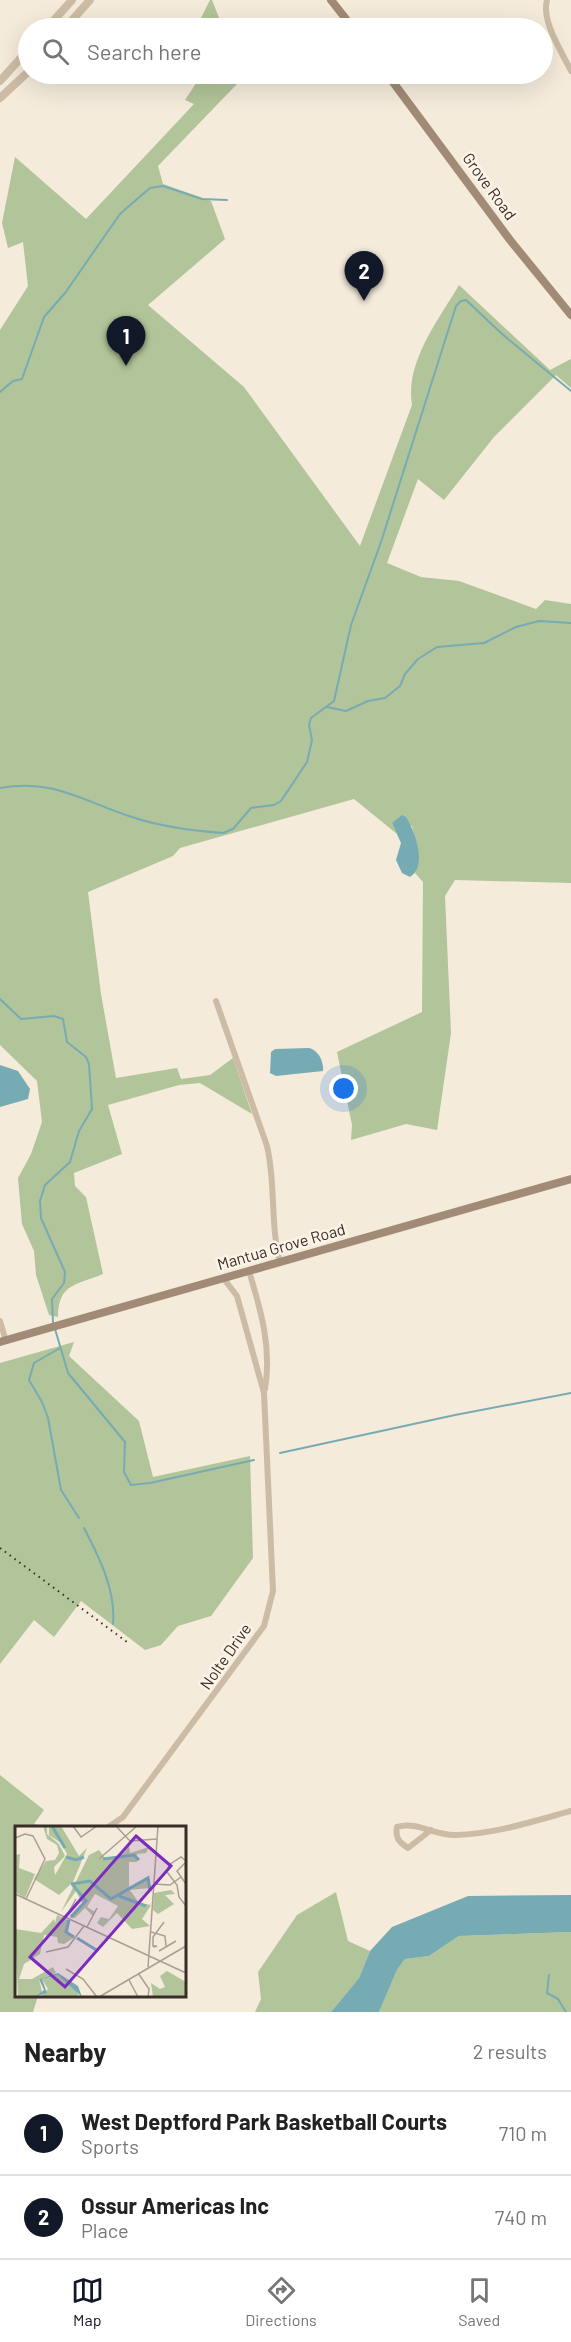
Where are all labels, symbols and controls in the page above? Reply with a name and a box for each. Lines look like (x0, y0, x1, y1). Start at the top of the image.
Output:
search box (18, 18, 553, 84)
icon: search (39, 35, 72, 68)
text: Search here (87, 38, 201, 64)
street label: Grove Road (459, 149, 521, 223)
pin: 2 (344, 252, 384, 301)
pin: 1 (106, 316, 146, 366)
your location (329, 1074, 358, 1103)
street label: Mantua Grove Road (215, 1219, 347, 1273)
street label: Nolte Drive (195, 1619, 255, 1693)
inset map (15, 1826, 186, 1997)
text: Nearby (24, 2036, 106, 2067)
text: 2 results (473, 2039, 547, 2063)
text: West Deptford Park Basketball Courts (81, 2108, 447, 2134)
text: 1 (40, 2121, 47, 2145)
text: 710 m (499, 2121, 547, 2145)
text: Sports (81, 2134, 139, 2158)
text: Ossur Americas Inc (81, 2192, 269, 2218)
text: 2 (38, 2205, 49, 2229)
text: 740 m (495, 2205, 547, 2229)
text: Place (81, 2218, 129, 2242)
tab: Map (71, 2274, 104, 2329)
tab: Directions (245, 2274, 317, 2329)
tab: Saved (458, 2274, 500, 2329)

